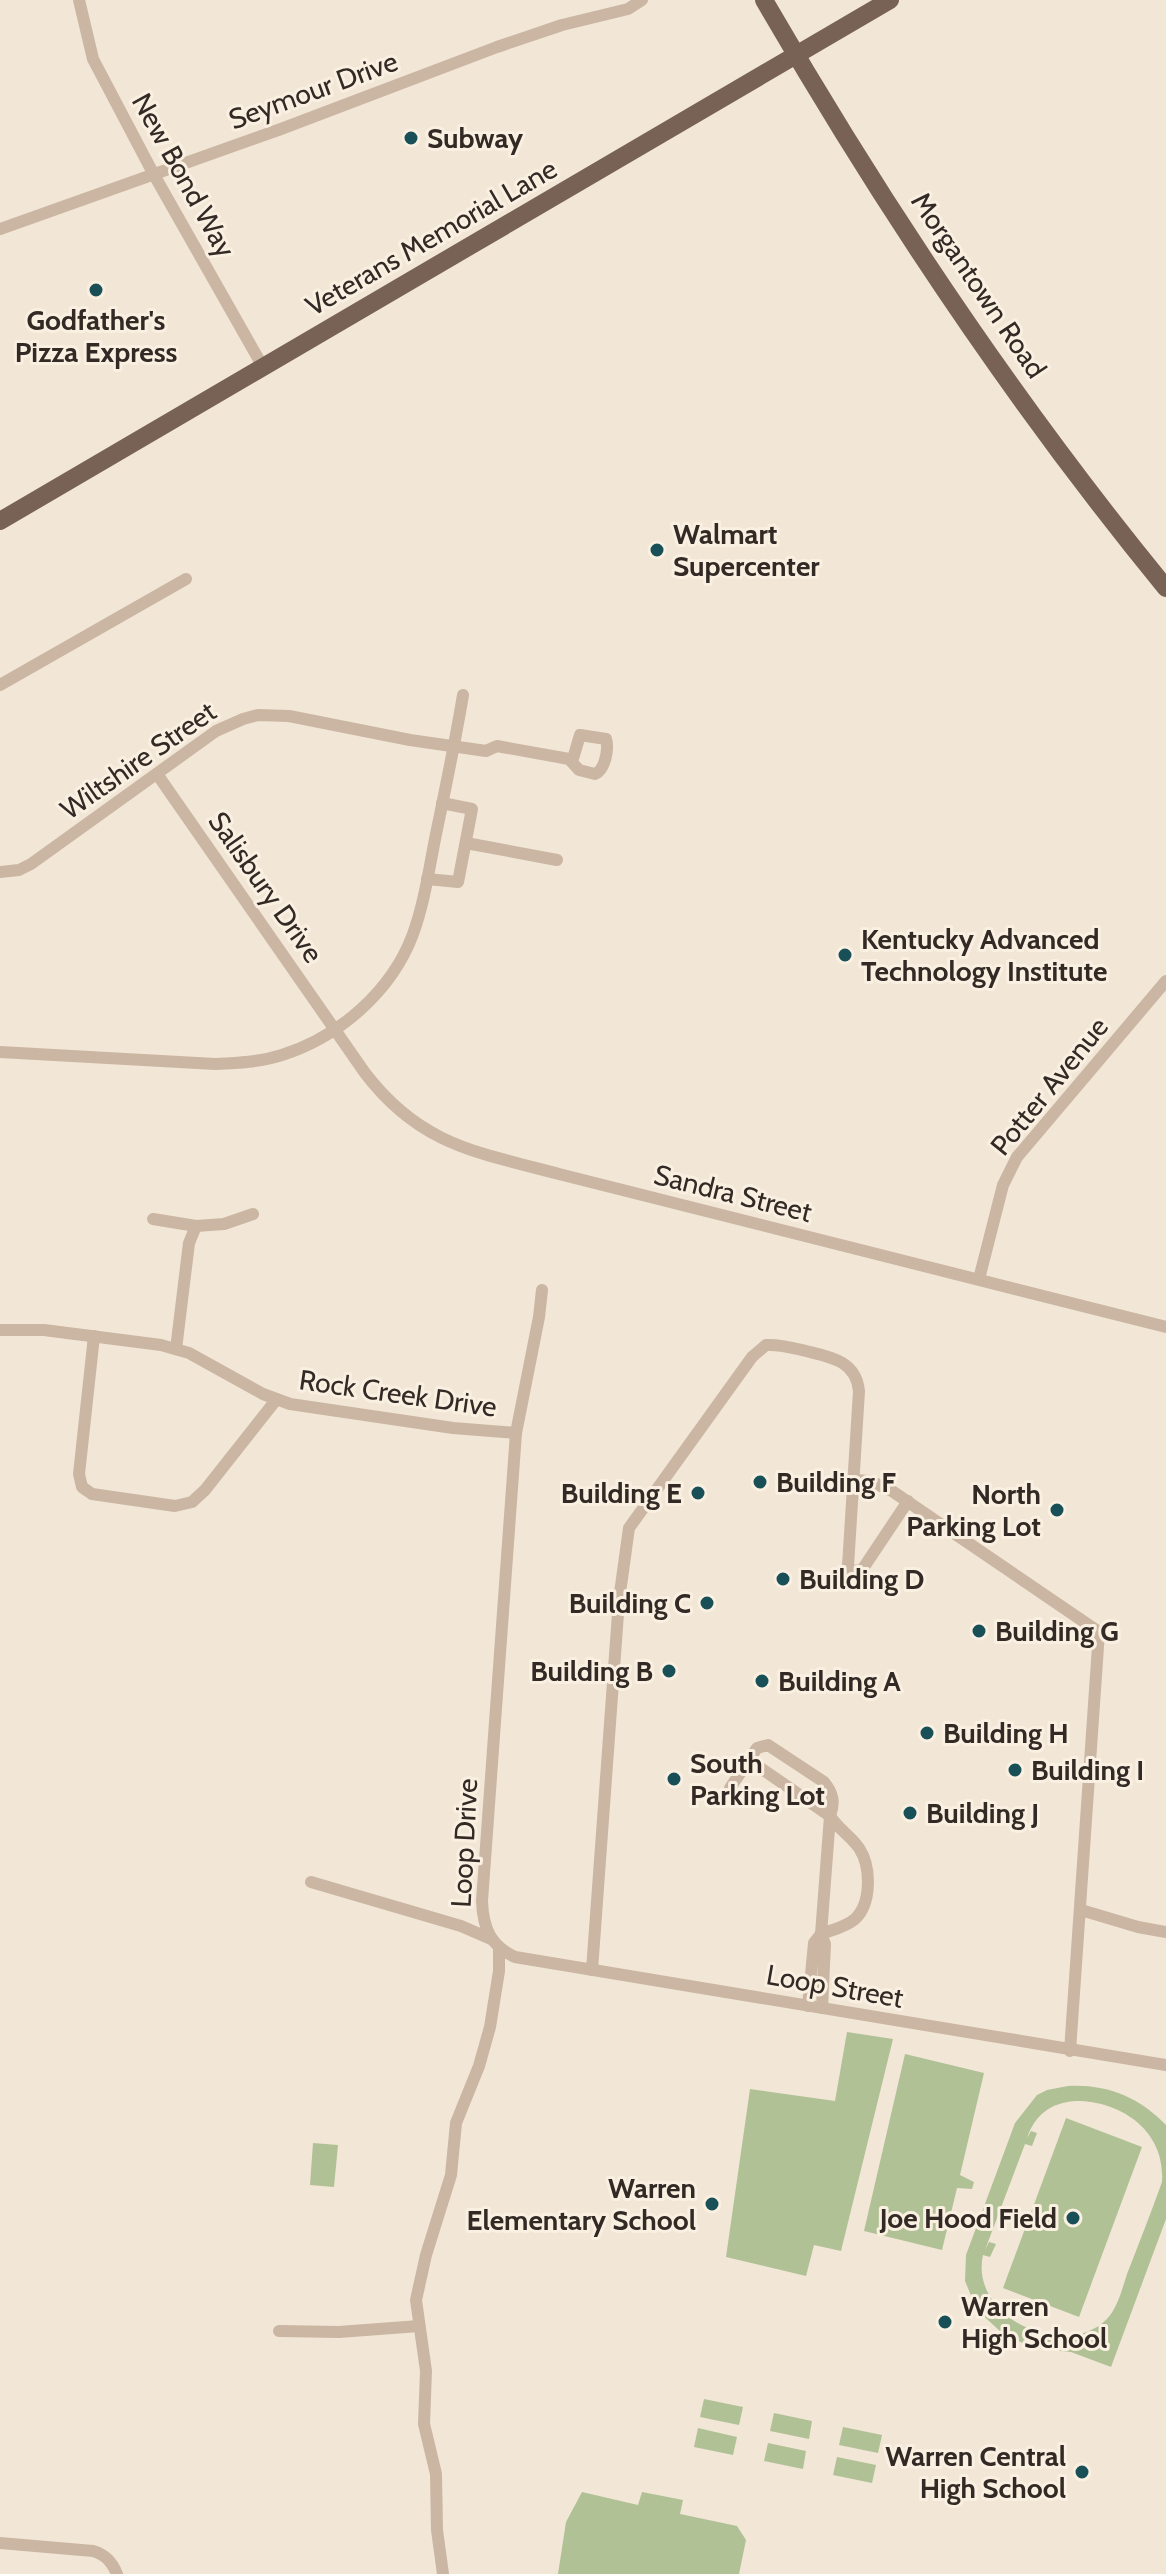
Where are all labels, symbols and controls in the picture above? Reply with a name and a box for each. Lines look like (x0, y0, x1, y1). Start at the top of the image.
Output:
street label: Seymour Drive (224, 44, 402, 136)
street label: New Bond Way (125, 87, 243, 263)
place label: Subway (427, 121, 523, 155)
marker: Subway (402, 129, 420, 147)
street label: Veterans Memorial Lane (299, 151, 563, 323)
street label: Morgantown Road (904, 186, 1054, 384)
marker: Godfather's Pizza Express (87, 281, 105, 299)
place label: Godfather's Pizza Express (15, 303, 177, 369)
place label: Walmart Supercenter (673, 517, 820, 583)
marker: Walmart Supercenter (648, 541, 666, 559)
street label: Wiltshire Street (54, 694, 222, 826)
street label: Salisbury Drive (202, 805, 330, 969)
place label: Kentucky Advanced Technology Institute (861, 922, 1107, 988)
marker: Kentucky Advanced Technology Institute (836, 946, 854, 964)
street label: Potter Avenue (983, 1010, 1115, 1162)
street label: Sandra Street (651, 1157, 815, 1229)
street label: Rock Creek Drive (297, 1362, 499, 1424)
place label: Building F (776, 1465, 896, 1499)
marker: Building F (751, 1473, 769, 1491)
place label: Building E (561, 1476, 682, 1510)
place label: North Parking Lot (906, 1477, 1041, 1543)
marker: Building E (689, 1484, 707, 1502)
marker: North Parking Lot (1048, 1501, 1066, 1519)
place label: Building D (799, 1562, 924, 1596)
marker: Building D (774, 1570, 792, 1588)
place label: Building C (569, 1586, 691, 1620)
marker: Building C (698, 1594, 716, 1612)
place label: Building G (995, 1614, 1119, 1648)
marker: Building G (970, 1622, 988, 1640)
place label: Building B (530, 1654, 653, 1688)
marker: Building B (660, 1662, 678, 1680)
place label: Building A (778, 1664, 901, 1698)
marker: Building A (753, 1672, 771, 1690)
place label: Building H (943, 1716, 1069, 1750)
marker: Building H (918, 1724, 936, 1742)
place label: South Parking Lot (690, 1746, 825, 1812)
place label: Building I (1031, 1753, 1144, 1787)
marker: Building I (1006, 1761, 1024, 1779)
marker: South Parking Lot (665, 1770, 683, 1788)
street label: Loop Drive (444, 1778, 484, 1908)
place label: Building J (926, 1796, 1039, 1830)
marker: Building J (901, 1804, 919, 1822)
street label: Loop Street (764, 1957, 906, 2015)
place label: Warren Elementary School (467, 2171, 696, 2237)
marker: Warren Elementary School (703, 2195, 721, 2213)
place label: Joe Hood Field (879, 2201, 1057, 2235)
marker: Joe Hood Field (1064, 2209, 1082, 2227)
place label: Warren High School (961, 2289, 1107, 2355)
marker: Warren High School (936, 2313, 954, 2331)
place label: Warren Central High School (885, 2439, 1066, 2505)
marker: Warren Central High School (1073, 2463, 1091, 2481)

